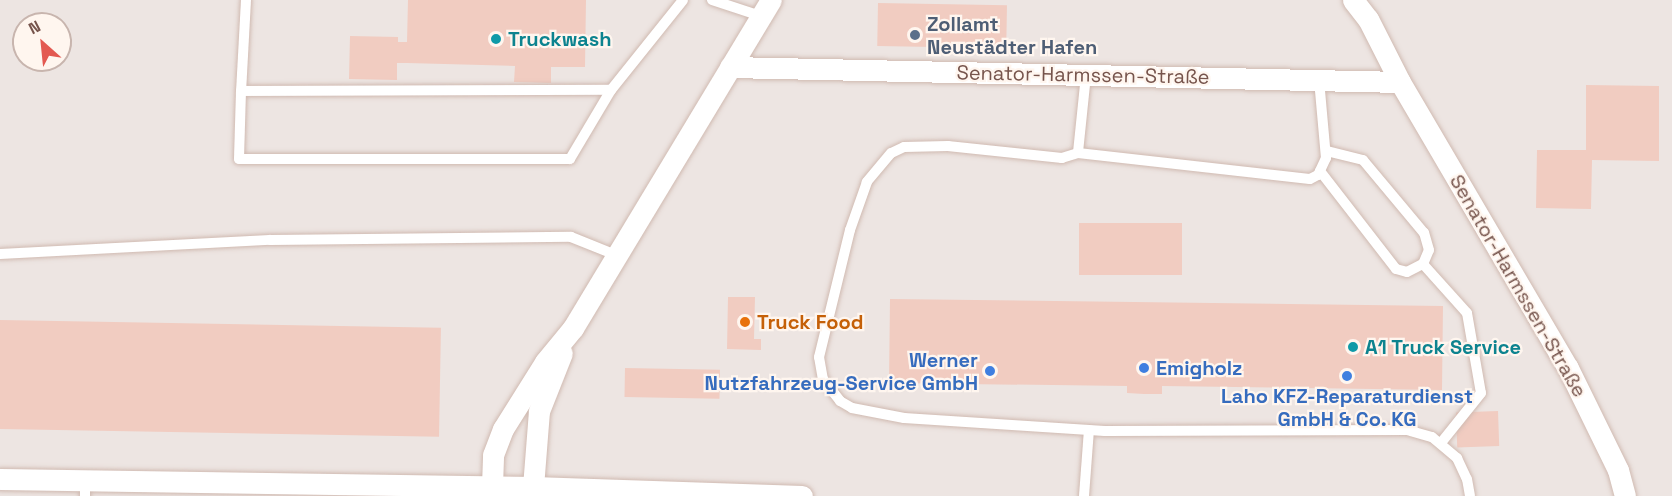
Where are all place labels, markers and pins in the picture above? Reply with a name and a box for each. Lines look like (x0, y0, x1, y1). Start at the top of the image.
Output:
place label: Zollamt Neustädter Hafen (927, 12, 1097, 59)
place label: Truckwash (508, 27, 612, 51)
marker: Zollamt Neustädter Hafen (908, 28, 922, 42)
marker: Truckwash (489, 32, 503, 46)
place label: Truck Food (757, 310, 864, 334)
marker: Truck Food (738, 315, 752, 329)
place label: A1 Truck Service (1365, 335, 1522, 359)
marker: A1 Truck Service (1346, 340, 1360, 354)
place label: Werner Nutzfahrzeug-Service GmbH (705, 348, 978, 395)
place label: Emigholz (1156, 356, 1242, 380)
marker: Emigholz (1137, 361, 1151, 375)
marker: Werner Nutzfahrzeug-Service GmbH (983, 364, 997, 378)
marker: Laho KFZ-Reparaturdienst GmbH & Co. KG (1340, 369, 1354, 383)
place label: Laho KFZ-Reparaturdienst GmbH & Co. KG (1221, 385, 1473, 432)

